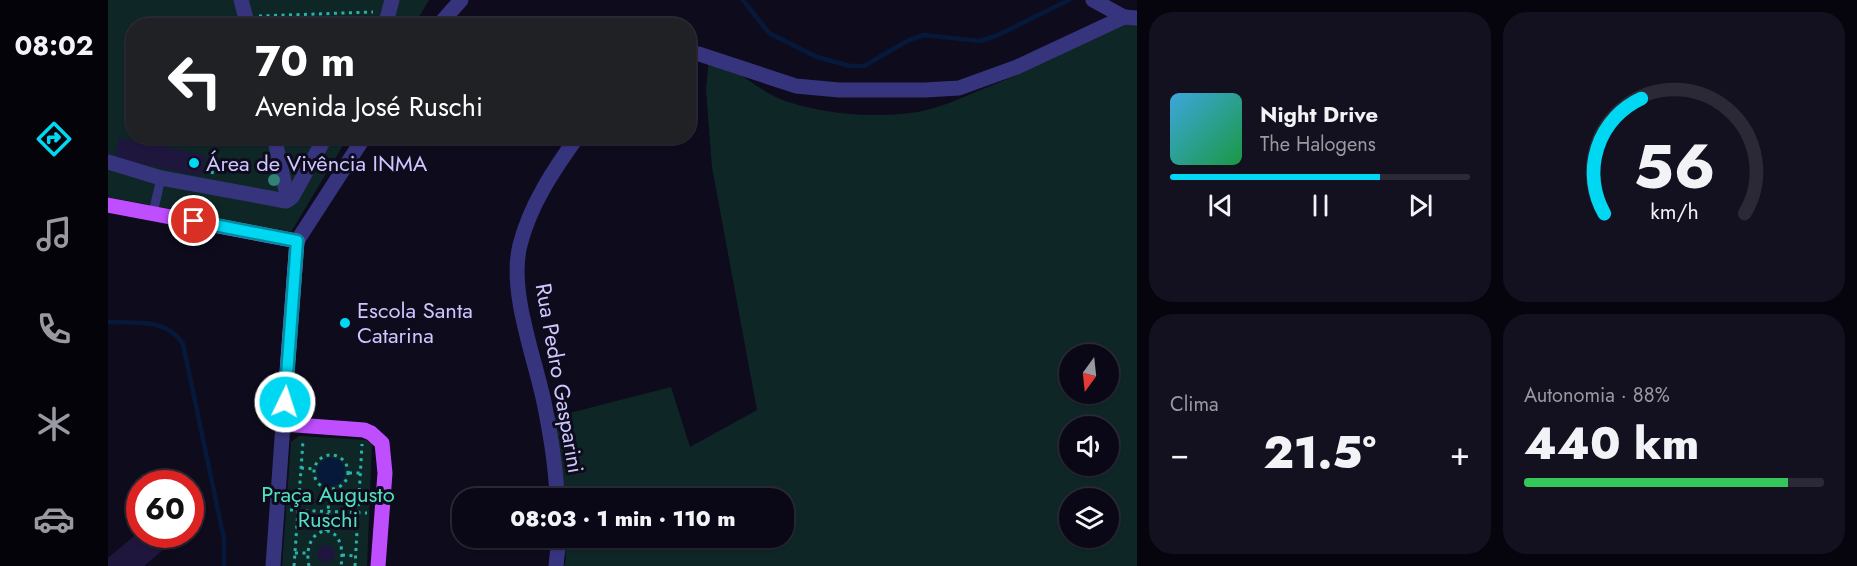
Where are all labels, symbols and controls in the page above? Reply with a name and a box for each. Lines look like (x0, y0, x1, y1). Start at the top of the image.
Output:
text: 08:02 (14, 26, 94, 65)
text: 70 m (255, 31, 355, 92)
icon: left (156, 42, 234, 120)
text: Avenida José Ruschi (255, 87, 483, 126)
text: Night Drive (1260, 98, 1378, 130)
icon: directions (33, 118, 75, 160)
text: 56 (1633, 121, 1715, 211)
text: The Halogens (1260, 130, 1376, 159)
place label: Área de Vivência INMA (206, 147, 428, 179)
marker: Área de Vivência INMA (187, 156, 201, 170)
icon: previous (1204, 189, 1237, 222)
icon: pause (1304, 189, 1337, 222)
icon: next (1404, 189, 1437, 222)
pin (168, 195, 219, 246)
text: km/h (1650, 197, 1698, 228)
icon: arrive (177, 204, 210, 237)
icon: music (33, 213, 75, 255)
street label: Rua Pedro Gasparini (528, 281, 592, 475)
place label: Escola Santa Catarina (357, 294, 473, 351)
icon: phone (33, 308, 75, 350)
marker: Escola Santa Catarina (338, 316, 352, 330)
north arrow (1059, 344, 1119, 404)
map controls (1059, 344, 1119, 548)
position arrow (253, 370, 317, 434)
text: Autonomia · 88% (1524, 381, 1670, 410)
text: Clima (1170, 390, 1219, 419)
icon: climate (33, 403, 75, 445)
text: 440 km (1524, 411, 1699, 476)
button: sound (1059, 416, 1119, 476)
text: 21.5° (1263, 420, 1376, 485)
text: − (1170, 430, 1189, 477)
text: + (1450, 430, 1470, 477)
speed limit sign: 60 (126, 470, 204, 548)
park label: Praça Augusto Ruschi (261, 478, 395, 535)
button: layers (1059, 488, 1119, 548)
icon: car (33, 498, 75, 540)
text: 08:03 · 1 min · 110 m (510, 502, 736, 534)

